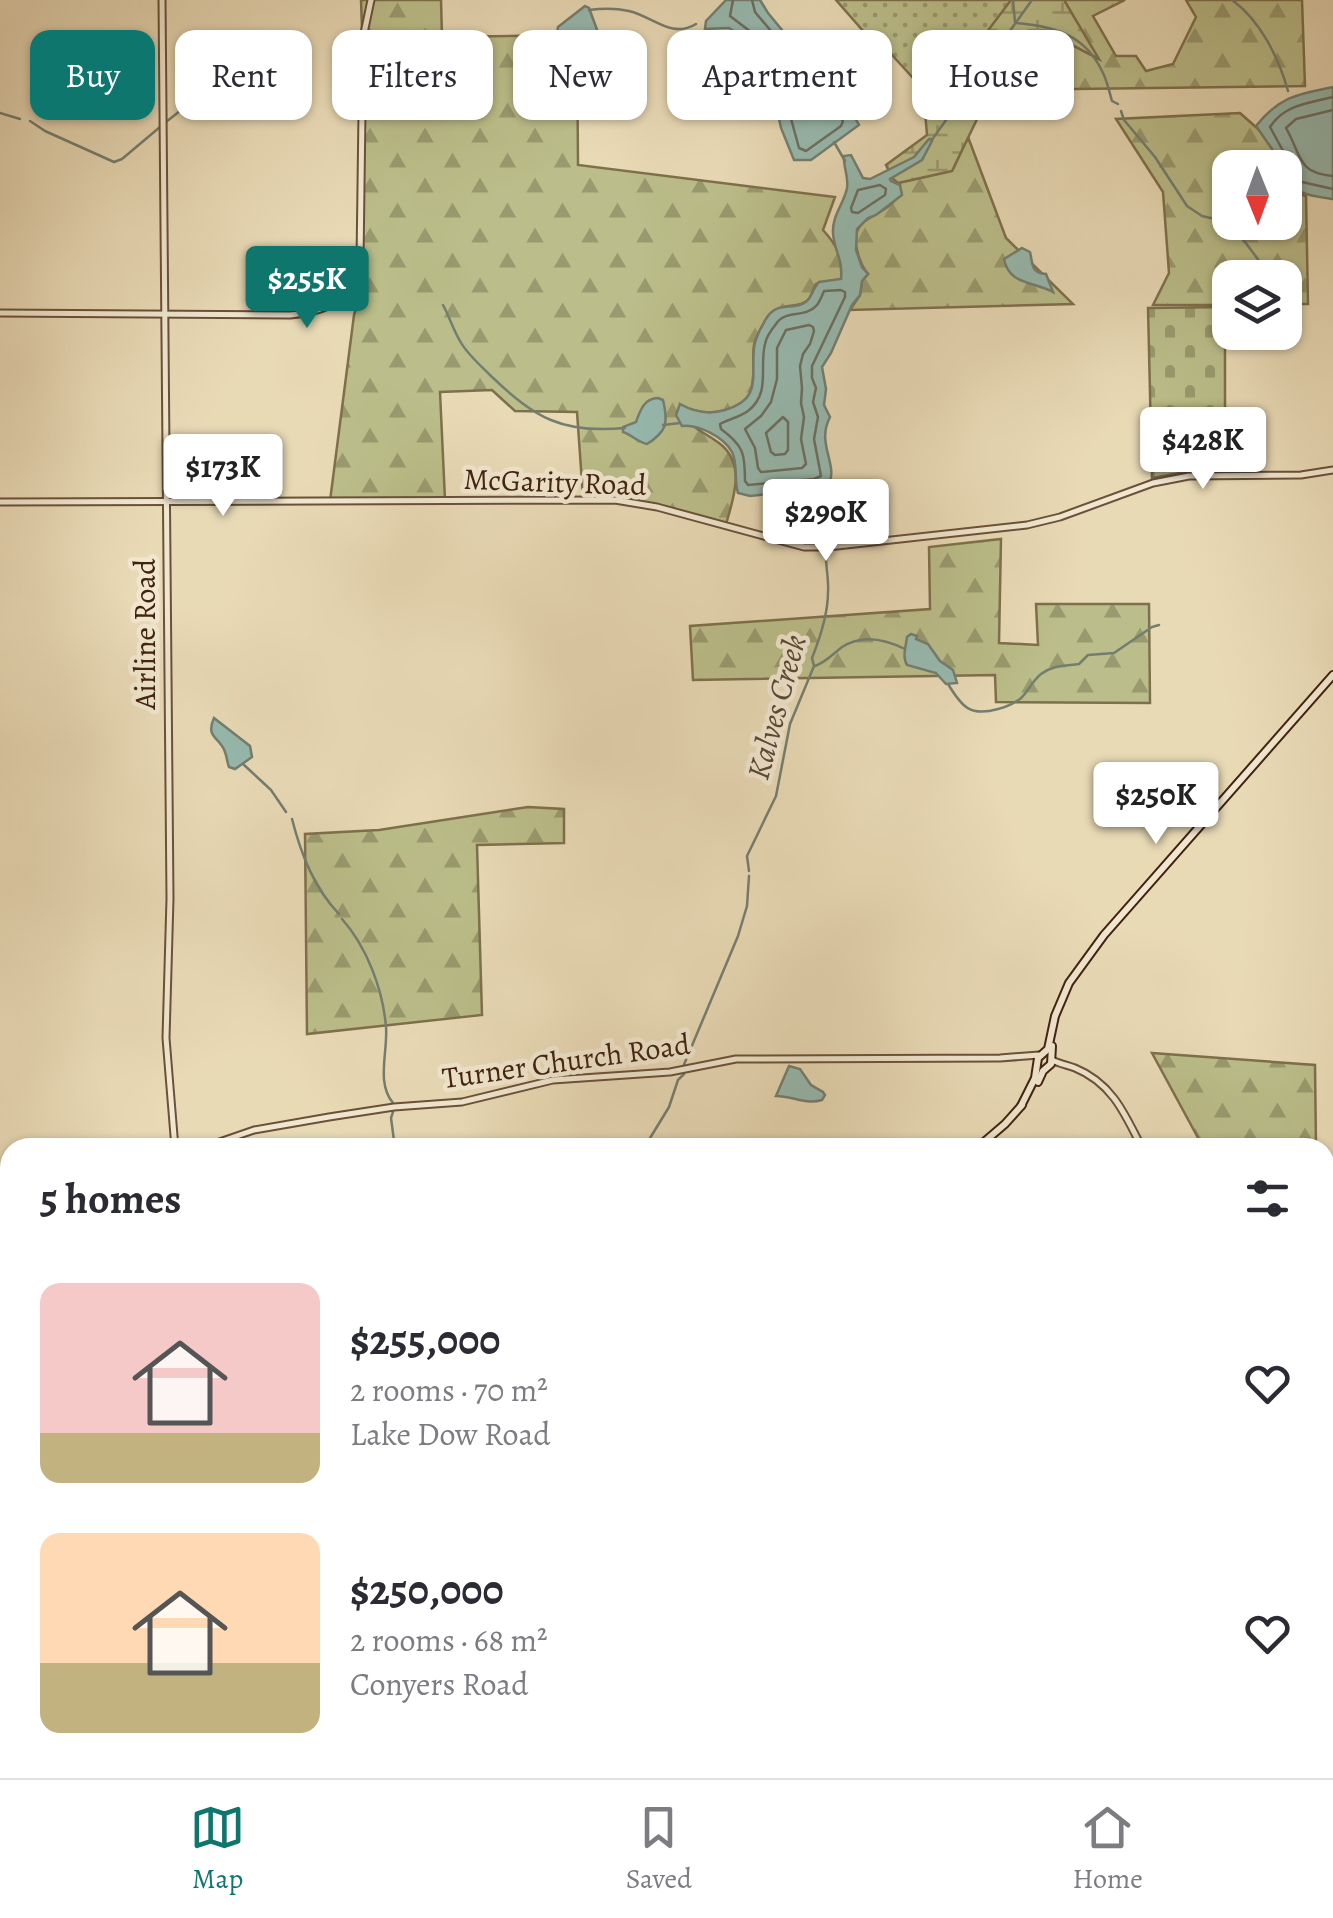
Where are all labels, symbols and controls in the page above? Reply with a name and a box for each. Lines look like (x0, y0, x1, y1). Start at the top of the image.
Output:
chip: Buy (30, 30, 155, 120)
chip: Rent (175, 30, 312, 120)
chip: Filters (332, 30, 493, 120)
chip: New (513, 30, 647, 120)
chip: Apartment (667, 30, 892, 120)
chip: House (912, 30, 1074, 120)
north arrow (1212, 150, 1302, 240)
map controls (1212, 150, 1302, 350)
pin: $255K (237, 246, 377, 331)
text: $255K (268, 256, 346, 300)
button: layers (1212, 260, 1302, 350)
pin: $428K (1133, 407, 1273, 492)
text: $428K (1162, 417, 1244, 461)
pin: $173K (153, 434, 293, 519)
text: $173K (186, 444, 260, 488)
street label: McGarity Road (463, 459, 648, 505)
pin: $290K (756, 479, 896, 564)
text: $290K (785, 489, 867, 533)
street label: Airline Road (125, 558, 165, 710)
water label: Kalves Creek (736, 630, 816, 784)
pin: $250K (1086, 762, 1226, 847)
text: $250K (1115, 772, 1197, 816)
street label: Turner Church Road (439, 1024, 693, 1098)
text: 5 homes (40, 1170, 181, 1227)
icon: filters (1240, 1171, 1295, 1226)
text: $255,000 (350, 1311, 500, 1368)
icon: home (120, 1323, 240, 1443)
icon: heart (1240, 1356, 1295, 1411)
text: 2 rooms · 70 m² (350, 1368, 548, 1412)
text: Lake Dow Road (350, 1412, 551, 1456)
text: $250,000 (350, 1561, 504, 1618)
icon: home (120, 1573, 240, 1693)
icon: heart (1240, 1606, 1295, 1661)
text: 2 rooms · 68 m² (350, 1618, 548, 1662)
text: Conyers Road (350, 1662, 528, 1706)
tab: Map (190, 1800, 245, 1898)
tab: Saved (626, 1800, 692, 1898)
tab: Home (1072, 1800, 1143, 1898)

